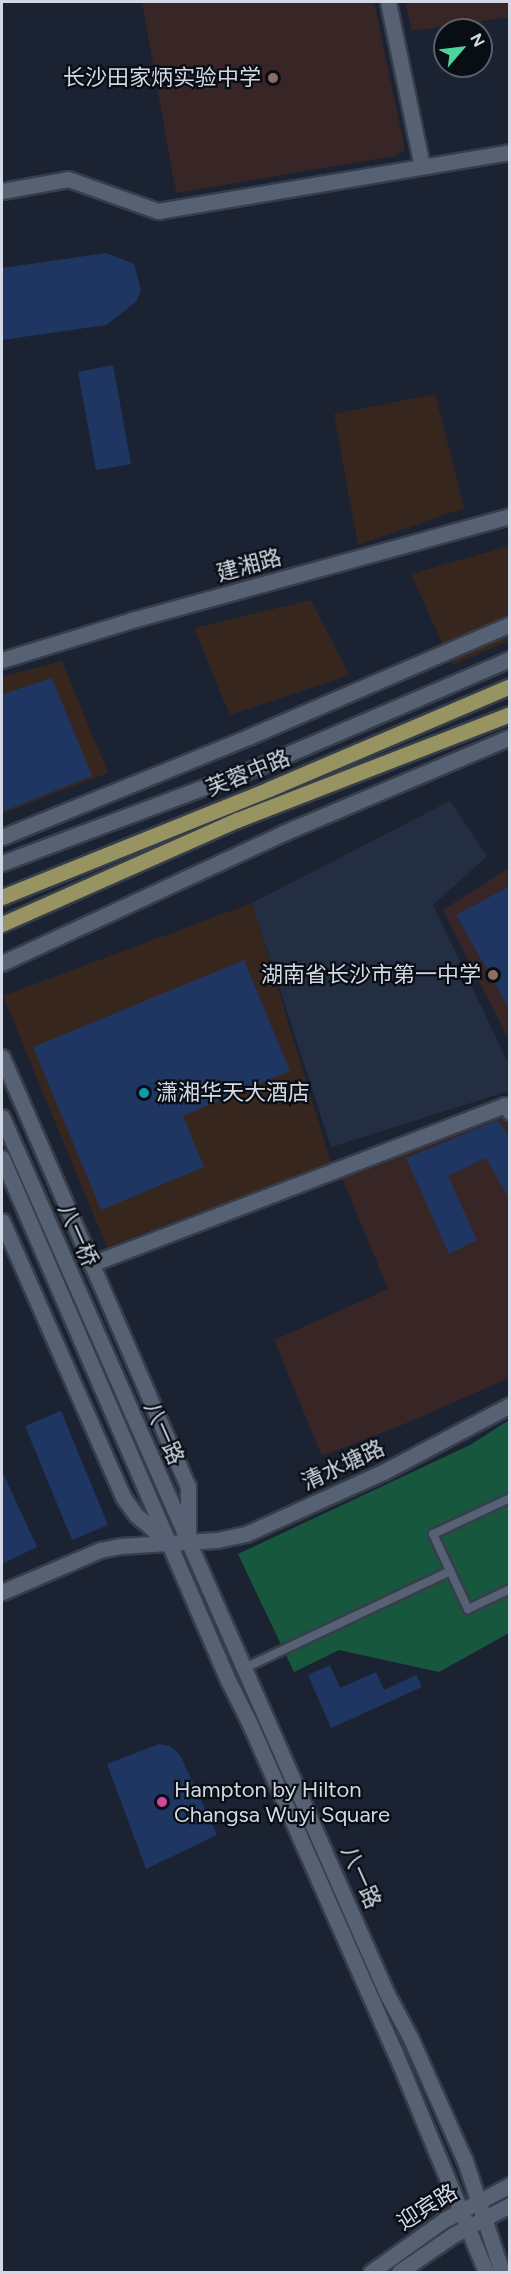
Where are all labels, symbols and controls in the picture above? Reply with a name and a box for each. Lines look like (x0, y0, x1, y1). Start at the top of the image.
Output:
north arrow (433, 18, 493, 78)
text: N (466, 30, 489, 50)
place label: 长沙田家炳实验中学 (63, 65, 261, 91)
marker: 长沙田家炳实验中学 (266, 71, 280, 85)
street label: 建湘路 (214, 544, 284, 586)
street label: 芙蓉中路 (202, 744, 294, 802)
place label: 湖南省长沙市第一中学 (261, 962, 481, 988)
marker: 湖南省长沙市第一中学 (486, 968, 500, 982)
place label: 潇湘华天大酒店 (156, 1080, 310, 1106)
marker: 潇湘华天大酒店 (137, 1086, 151, 1100)
street label: 八一桥 (53, 1199, 103, 1271)
street label: 八一路 (139, 1397, 189, 1469)
street label: 清水塘路 (298, 1434, 388, 1496)
place label: Hampton by Hilton Changsa Wuyi Square (174, 1776, 390, 1828)
marker: Hampton by Hilton Changsa Wuyi Square (155, 1795, 169, 1809)
street label: 八一路 (336, 1841, 386, 1913)
street label: 迎宾路 (392, 2178, 462, 2236)

